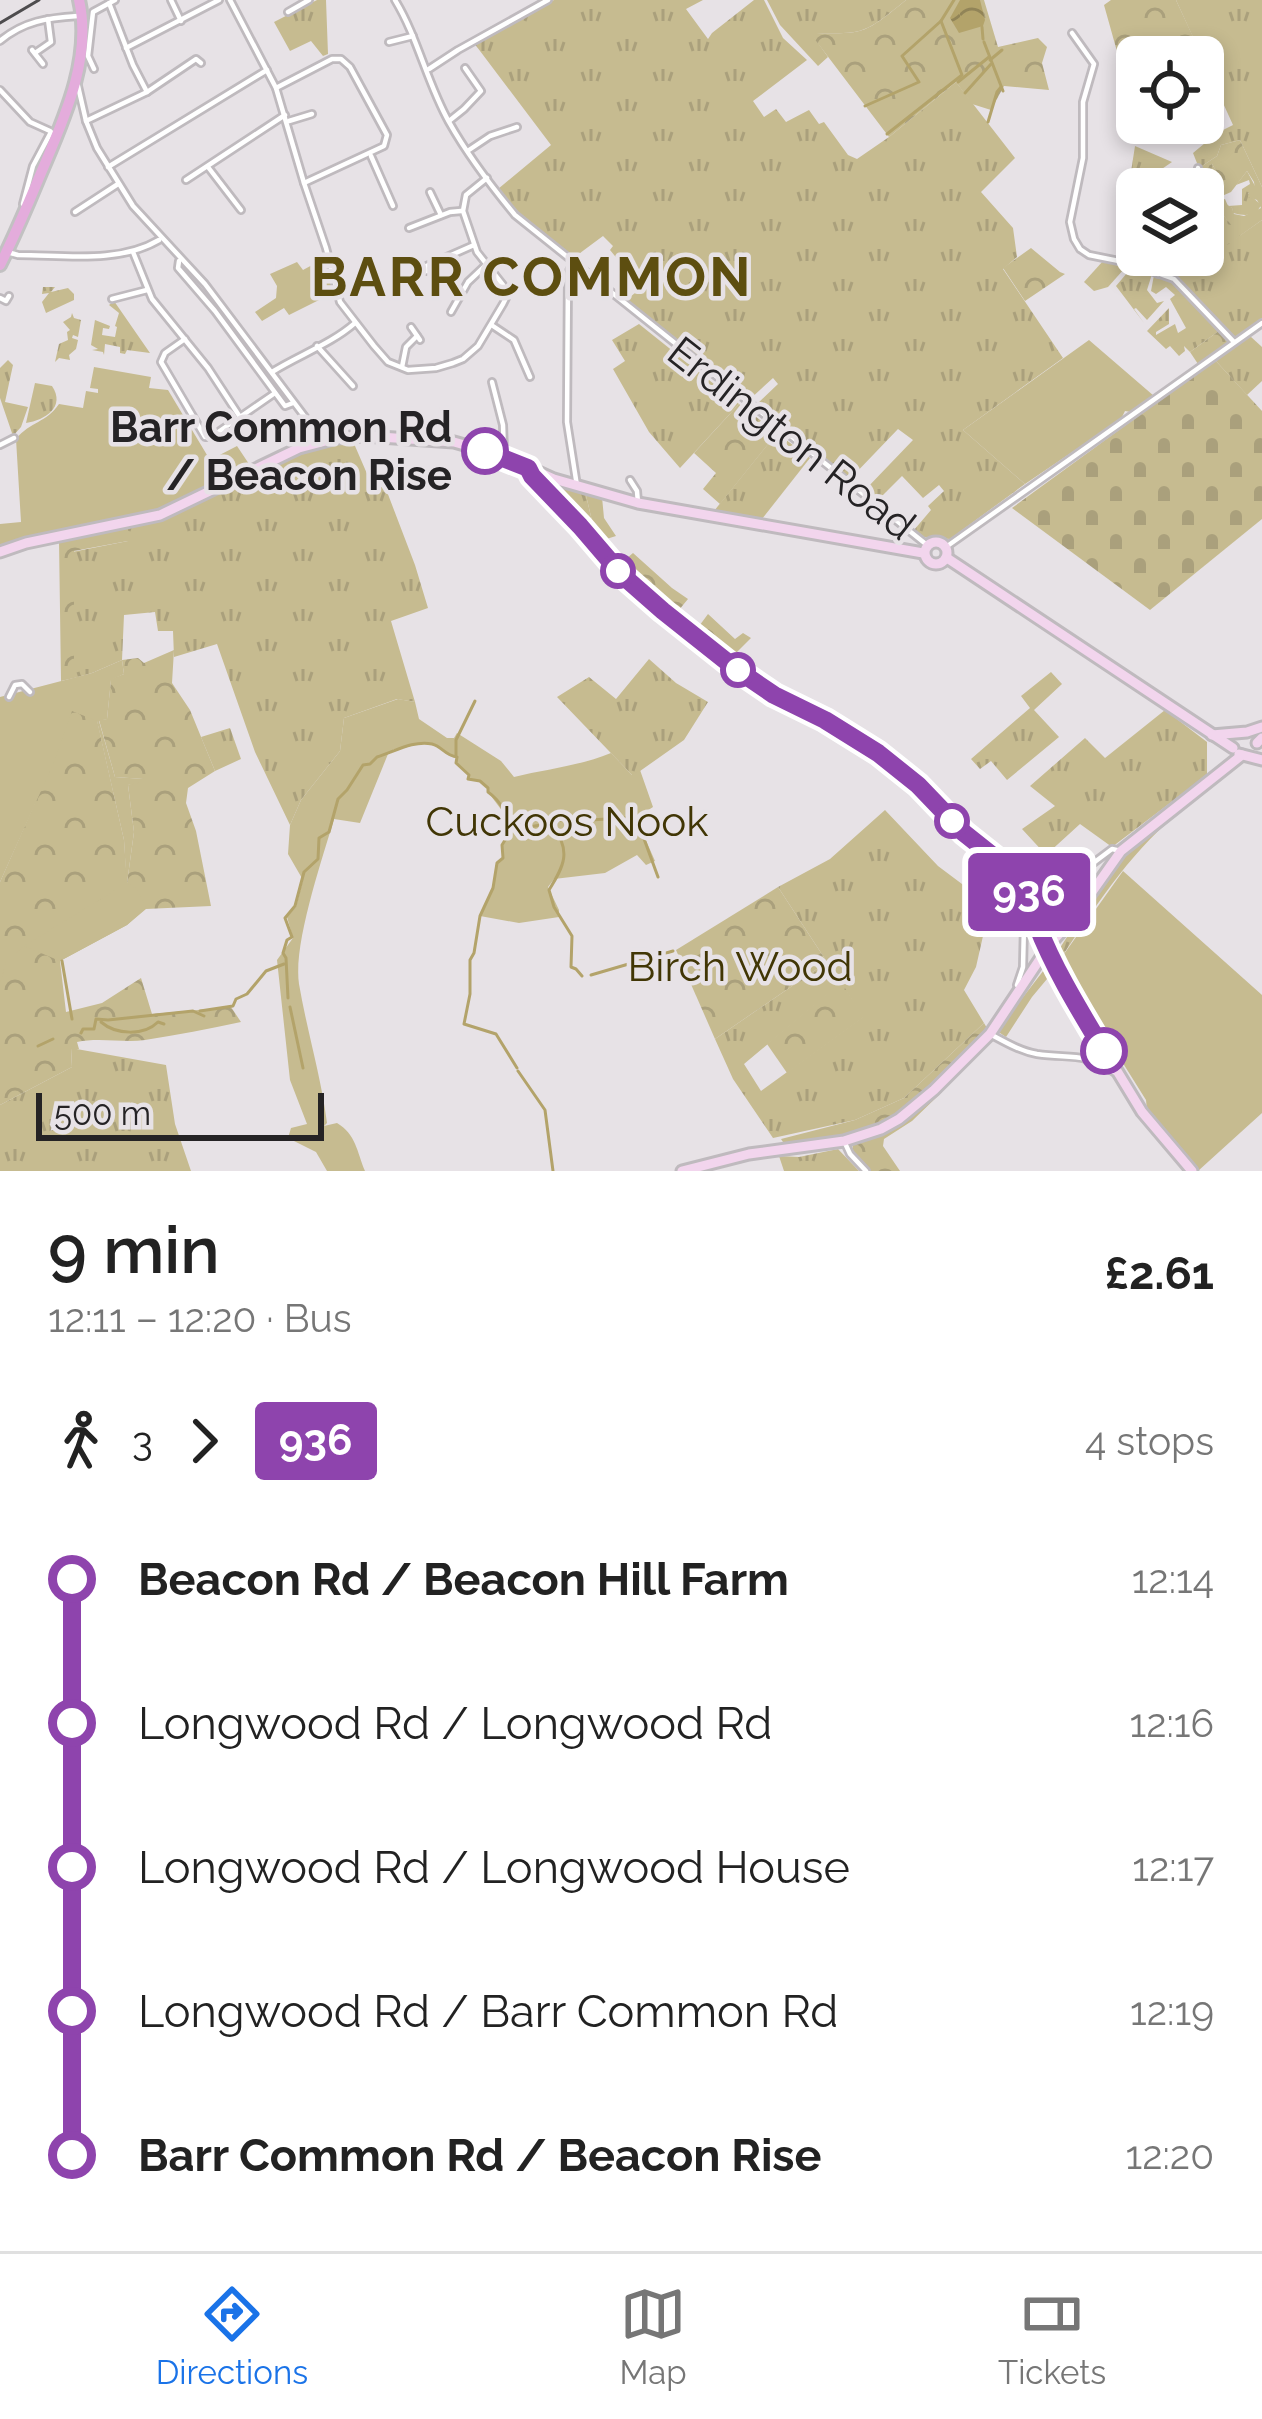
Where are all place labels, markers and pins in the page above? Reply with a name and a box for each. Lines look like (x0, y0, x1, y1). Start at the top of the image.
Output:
place label: Barr Common Rd / Beacon Rise (110, 403, 452, 500)
marker: Barr Common Rd / Beacon Rise (463, 429, 507, 473)
unlabelled marker (602, 555, 634, 587)
unlabelled marker (722, 654, 754, 686)
unlabelled marker (936, 805, 968, 837)
unlabelled marker (1082, 1029, 1126, 1073)

